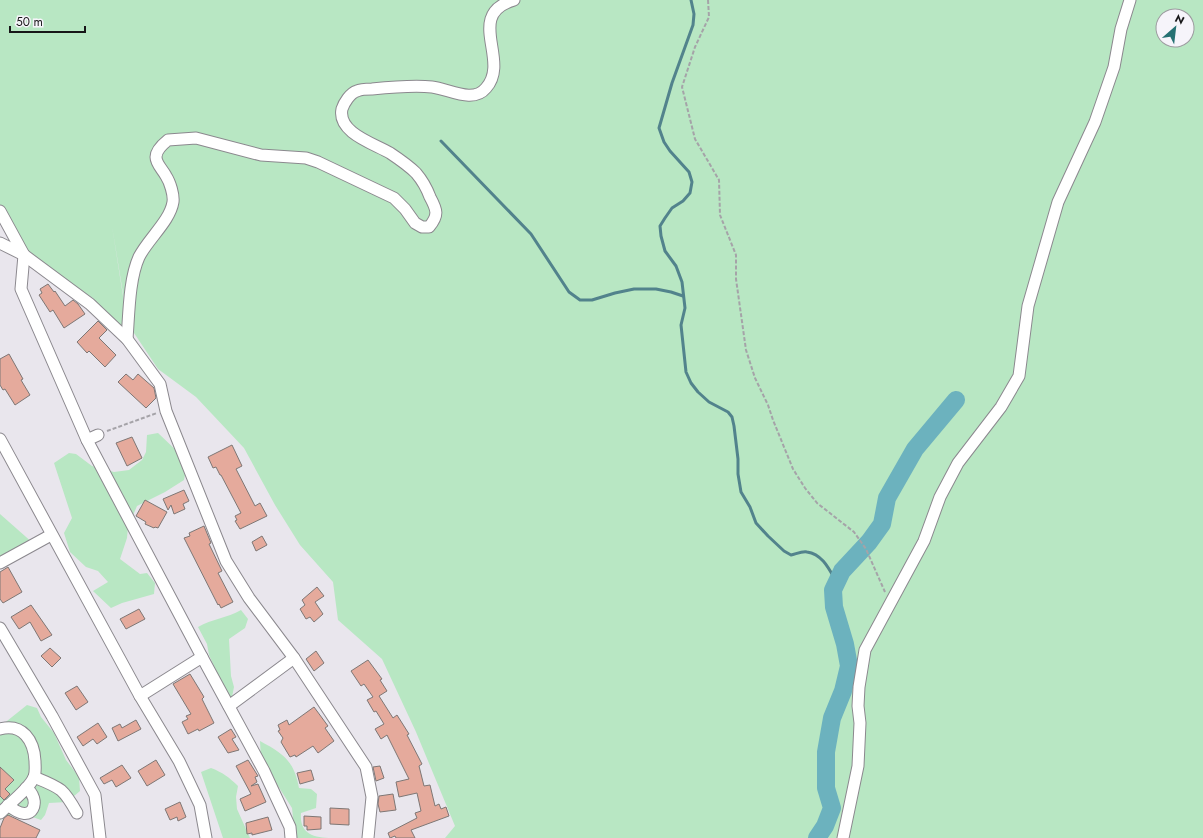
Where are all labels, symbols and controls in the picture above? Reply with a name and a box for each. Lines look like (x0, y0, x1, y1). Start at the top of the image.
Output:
scale bar (10, 8, 85, 34)
north arrow (1155, 8, 1195, 48)
text: N (1172, 10, 1187, 28)
text: 50 m (16, 13, 43, 31)

